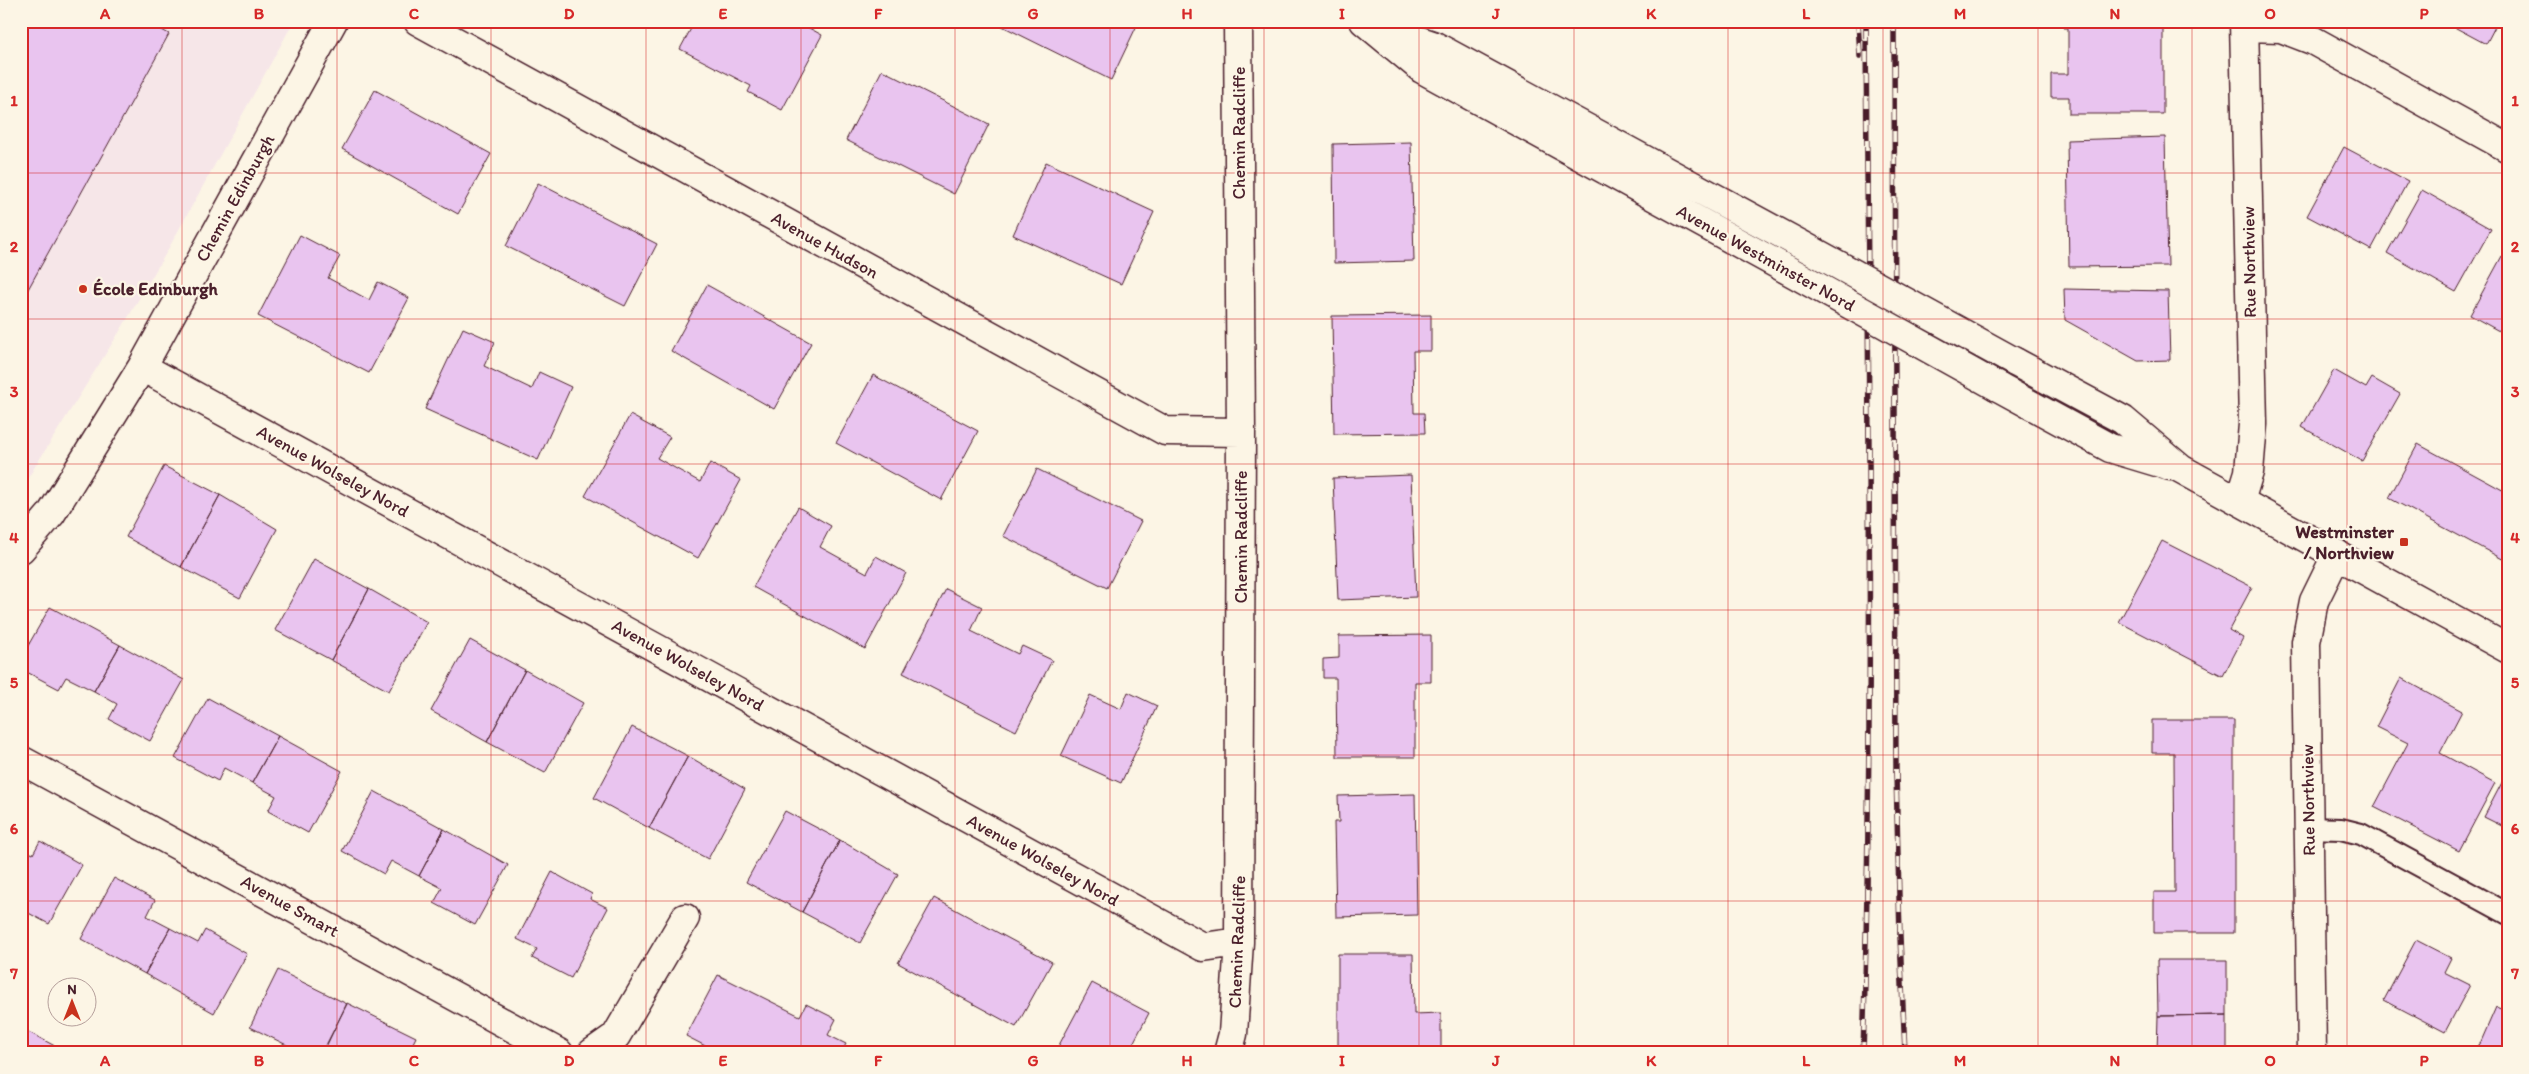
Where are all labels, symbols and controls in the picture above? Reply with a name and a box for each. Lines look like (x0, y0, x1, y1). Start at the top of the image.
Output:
text: A (99, 4, 111, 23)
text: B (254, 4, 265, 23)
text: C (409, 4, 420, 23)
text: D (564, 4, 575, 23)
text: E (719, 4, 728, 23)
text: F (874, 4, 883, 23)
text: G (1027, 4, 1039, 23)
text: H (1181, 4, 1193, 23)
text: I (1339, 4, 1345, 23)
text: J (1491, 4, 1500, 23)
text: K (1646, 4, 1657, 23)
text: L (1802, 4, 1811, 23)
text: M (1954, 4, 1966, 23)
text: N (2110, 4, 2120, 23)
text: O (2264, 4, 2276, 23)
text: P (2419, 4, 2429, 23)
street label: Chemin Radcliffe (1228, 67, 1250, 199)
text: 1 (10, 91, 18, 110)
text: 1 (2511, 91, 2519, 110)
street label: Chemin Edinburgh (191, 130, 279, 266)
street label: Avenue Westminster Nord (1673, 200, 1859, 316)
street label: Avenue Hudson (767, 206, 883, 284)
street label: Rue Northview (2237, 206, 2261, 318)
text: 2 (10, 237, 19, 256)
text: 2 (2511, 237, 2520, 256)
place label: École Edinburgh (93, 278, 218, 300)
marker: École Edinburgh (77, 283, 89, 295)
text: 3 (10, 382, 19, 401)
text: 3 (2511, 382, 2520, 401)
street label: Avenue Wolseley Nord (253, 420, 413, 522)
street label: Chemin Radcliffe (1230, 471, 1252, 603)
place label: Westminster / Northview (2295, 521, 2395, 564)
text: 4 (9, 528, 19, 547)
text: 4 (2510, 528, 2520, 547)
marker: Westminster / Northview (2398, 536, 2410, 548)
street label: Avenue Wolseley Nord (608, 614, 768, 716)
text: 5 (10, 673, 19, 692)
text: 5 (2511, 673, 2520, 692)
street label: Rue Northview (2296, 744, 2320, 856)
street label: Avenue Wolseley Nord (963, 809, 1123, 911)
text: 6 (10, 819, 19, 838)
text: 6 (2511, 819, 2520, 838)
street label: Avenue Smart (237, 870, 343, 942)
street label: Chemin Radcliffe (1224, 875, 1250, 1009)
text: 7 (9, 964, 18, 983)
text: 7 (2510, 964, 2519, 983)
north arrow (48, 976, 98, 1026)
text: N (67, 981, 77, 998)
text: A (99, 1051, 111, 1070)
text: B (254, 1051, 265, 1070)
text: C (409, 1051, 420, 1070)
text: D (564, 1051, 575, 1070)
text: E (719, 1051, 728, 1070)
text: F (874, 1051, 883, 1070)
text: G (1027, 1051, 1039, 1070)
text: H (1181, 1051, 1193, 1070)
text: I (1339, 1051, 1345, 1070)
text: J (1491, 1051, 1500, 1070)
text: K (1646, 1051, 1657, 1070)
text: L (1802, 1051, 1811, 1070)
text: M (1954, 1051, 1966, 1070)
text: N (2110, 1051, 2120, 1070)
text: O (2264, 1051, 2276, 1070)
text: P (2419, 1051, 2429, 1070)

